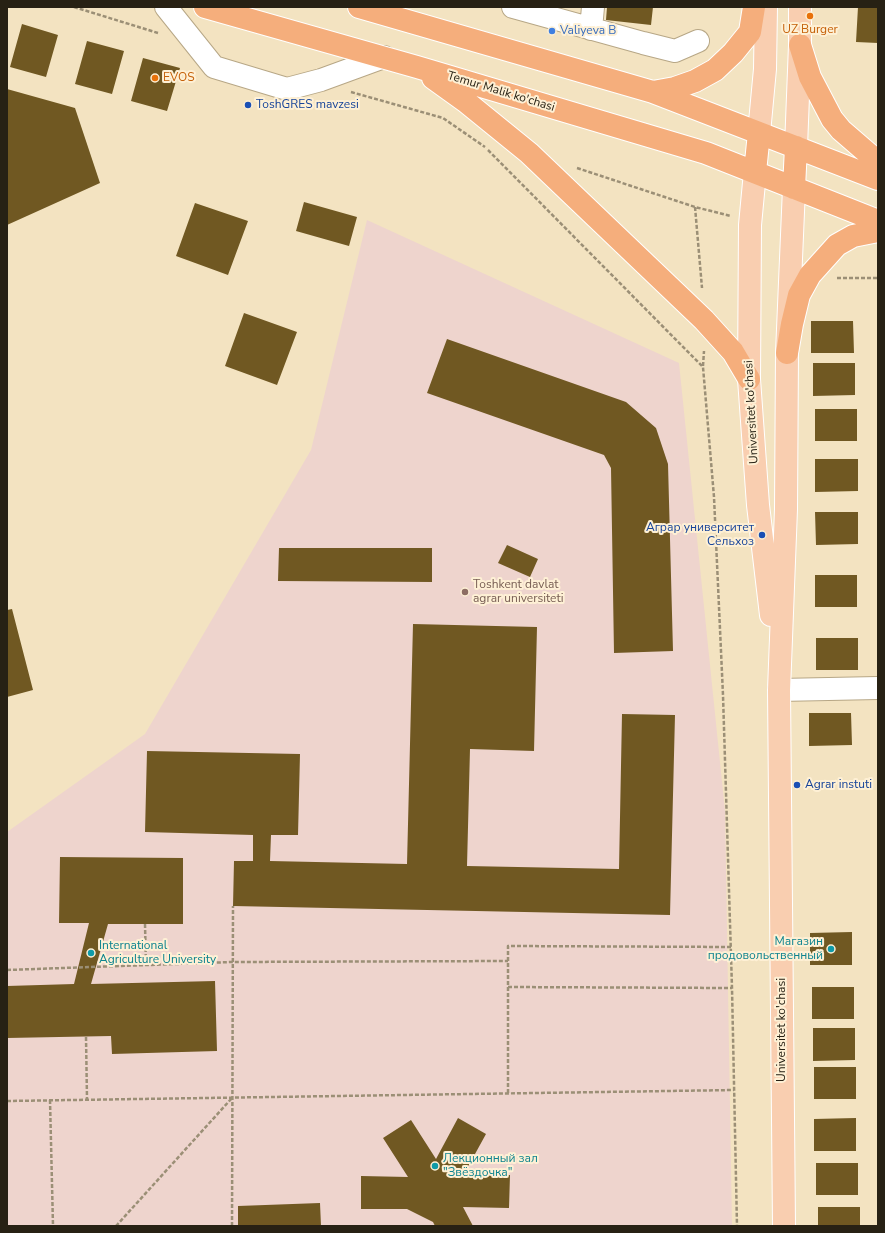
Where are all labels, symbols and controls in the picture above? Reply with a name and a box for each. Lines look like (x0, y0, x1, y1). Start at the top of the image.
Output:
marker: UZ Burger (805, 11, 815, 21)
place label: UZ Burger (782, 23, 838, 37)
place label: Valiyeva B (560, 24, 616, 38)
marker: Valiyeva B (547, 26, 557, 36)
street label: Temur Malik ko'chasi (446, 69, 556, 115)
place label: EVOS (163, 71, 195, 85)
marker: EVOS (150, 73, 160, 83)
place label: ToshGRES mavzesi (256, 98, 359, 112)
marker: ToshGRES mavzesi (243, 100, 253, 110)
street label: Universitet ko'chasi (742, 360, 762, 464)
place label: Аграр университет Сельхоз (646, 521, 754, 549)
marker: Аграр университет Сельхоз (757, 530, 767, 540)
place label: Toshkent davlat agrar universiteti (473, 578, 563, 606)
marker: Toshkent davlat agrar universiteti (460, 587, 470, 597)
place label: Agrar instuti (805, 778, 872, 792)
marker: Agrar instuti (792, 780, 802, 790)
place label: Магазин продовольственный (708, 935, 823, 963)
place label: International Agriculture University (99, 939, 216, 967)
marker: Магазин продовольственный (826, 944, 836, 954)
marker: International Agriculture University (86, 948, 96, 958)
street label: Universitet ko'chasi (775, 978, 789, 1082)
place label: Лекционный зал "Звёздочка" (443, 1152, 538, 1180)
marker: Лекционный зал "Звёздочка" (430, 1161, 440, 1171)

